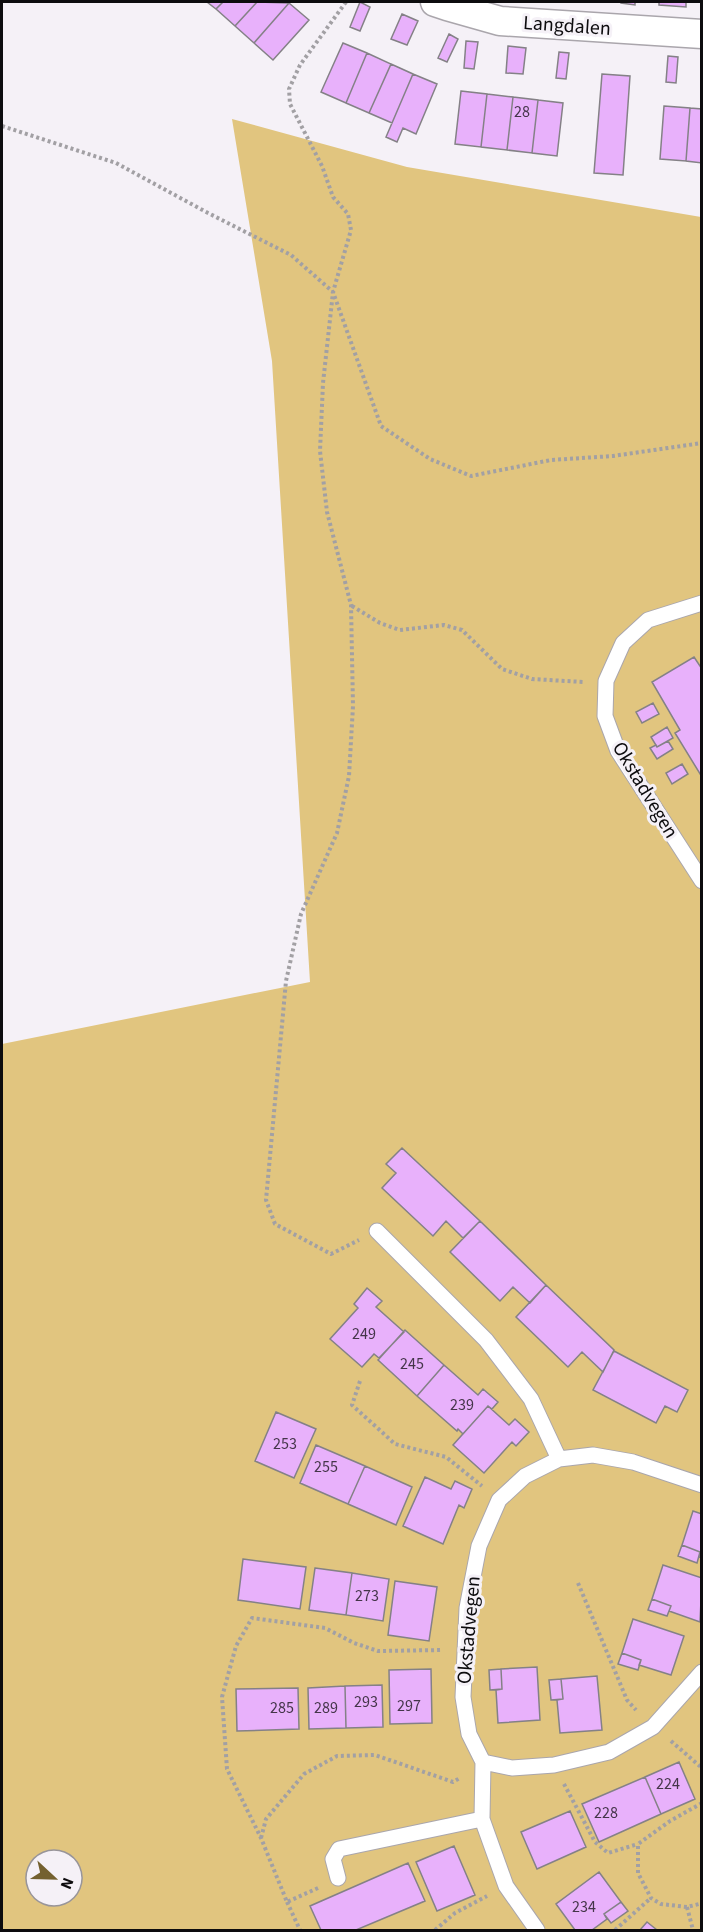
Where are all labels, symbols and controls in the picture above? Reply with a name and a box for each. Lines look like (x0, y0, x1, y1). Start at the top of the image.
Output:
street label: Langdalen (522, 9, 612, 43)
house number: 28 (514, 101, 530, 123)
street label: Okstadvegen (605, 736, 685, 844)
house number: 249 (352, 1323, 376, 1345)
house number: 245 (400, 1353, 424, 1375)
house number: 239 (450, 1394, 474, 1416)
house number: 253 (273, 1433, 297, 1455)
house number: 255 (314, 1456, 338, 1478)
street label: Okstadvegen (450, 1575, 488, 1685)
house number: 273 (355, 1585, 379, 1607)
house number: 293 (354, 1691, 378, 1713)
house number: 297 (397, 1695, 421, 1717)
house number: 285 (270, 1697, 294, 1719)
house number: 289 (314, 1697, 338, 1719)
house number: 224 (656, 1773, 680, 1795)
house number: 228 (594, 1802, 618, 1824)
north arrow (24, 1848, 84, 1908)
text: N (55, 1874, 79, 1892)
house number: 234 (572, 1896, 596, 1918)

